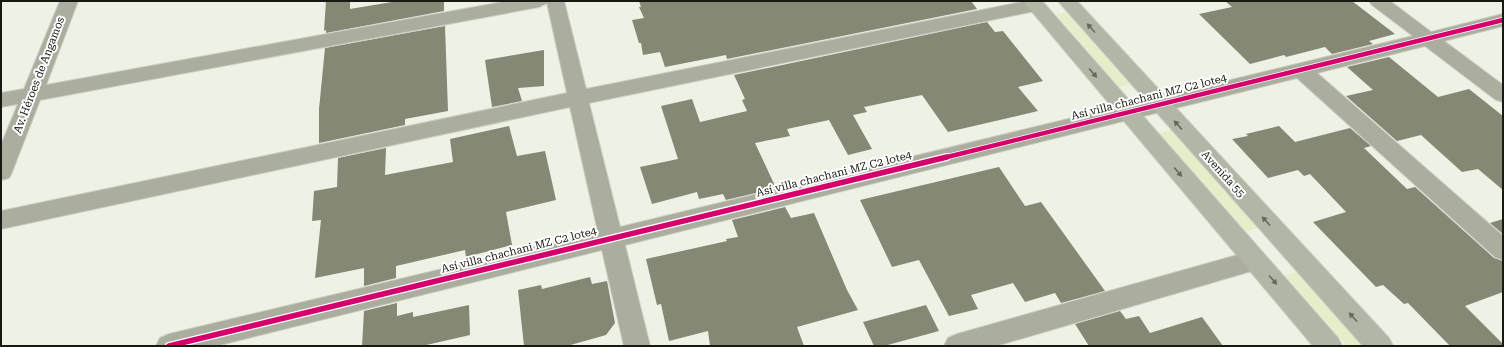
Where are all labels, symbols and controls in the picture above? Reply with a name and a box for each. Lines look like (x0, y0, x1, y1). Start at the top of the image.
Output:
street label: Av. Héroes de Angamos (11, 15, 67, 135)
one-way arrow (1087, 23, 1096, 33)
one-way arrow (1089, 68, 1098, 79)
street label: Así villa chachani MZ C2 lote4 (1070, 71, 1229, 123)
one-way arrow (1174, 120, 1183, 130)
street label: Así villa chachani MZ C2 lote4 (755, 148, 914, 200)
street label: Avenida 55 (1199, 148, 1247, 200)
one-way arrow (1174, 166, 1183, 177)
one-way arrow (1261, 216, 1271, 226)
street label: Así villa chachani MZ C2 lote4 (440, 224, 599, 276)
one-way arrow (1268, 275, 1277, 286)
one-way arrow (1349, 312, 1358, 322)

